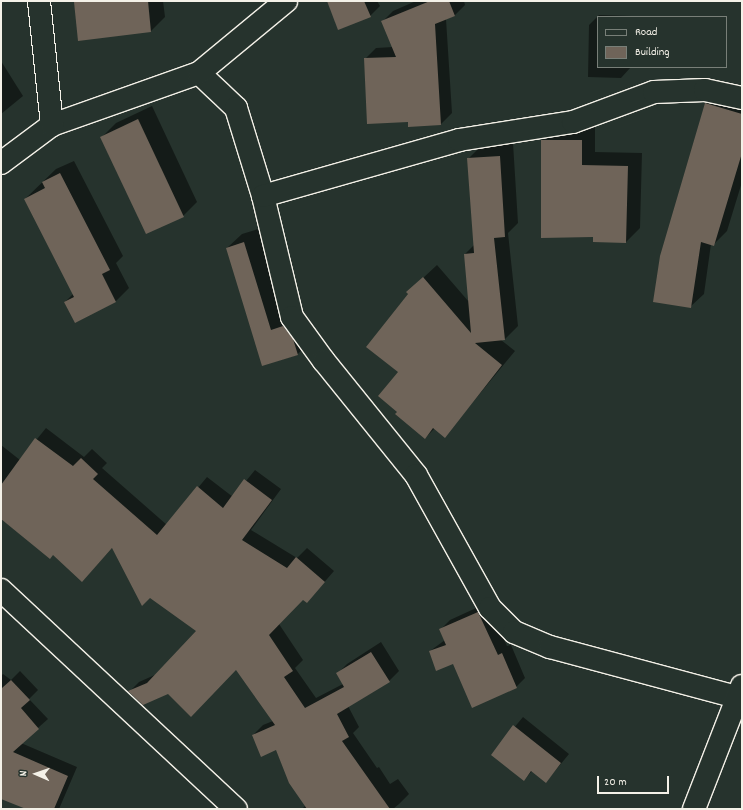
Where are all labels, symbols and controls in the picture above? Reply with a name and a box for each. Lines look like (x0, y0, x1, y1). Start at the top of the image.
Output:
legend (597, 16, 727, 68)
text: Road (635, 24, 657, 41)
text: Building (635, 44, 670, 61)
north arrow (16, 754, 56, 794)
scale bar (599, 768, 671, 794)
text: N (16, 771, 32, 777)
text: 20 m (604, 774, 627, 791)

